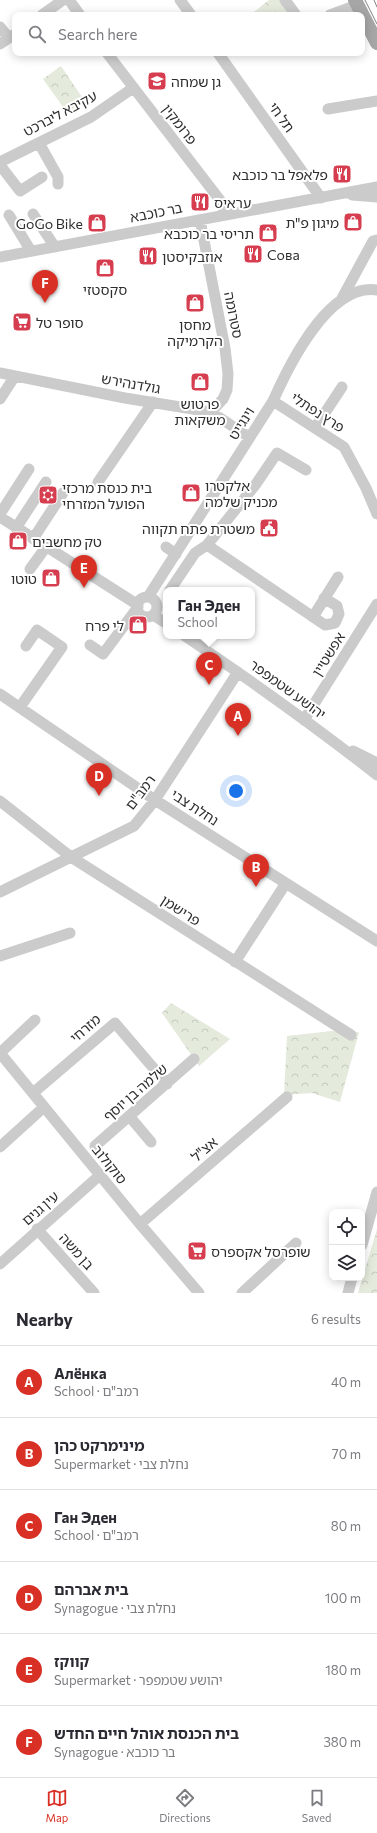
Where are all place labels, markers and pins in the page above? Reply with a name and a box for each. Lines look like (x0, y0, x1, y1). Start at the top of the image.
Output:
school or university icon: גן שמחה (146, 70, 168, 92)
place label: גן שמחה (171, 73, 221, 90)
restaurant icon: פלאפל בר כוכבא (331, 163, 353, 185)
place label: פלאפל בר כוכבא (232, 166, 328, 183)
restaurant icon: עראיס (189, 191, 211, 213)
place label: עראיס (214, 194, 251, 211)
shop icon: מיגון פ"ת (342, 211, 364, 233)
shop icon: GoGo Bike (86, 212, 108, 234)
place label: מיגון פ"ת (286, 214, 339, 231)
place label: GoGo Bike (16, 215, 83, 232)
shop icon: תריסי בר כוכבא (257, 222, 279, 244)
place label: תריסי בר כוכבא (164, 225, 254, 242)
restaurant icon: Сова (242, 243, 264, 265)
restaurant icon: אוזבקיסטן (137, 245, 159, 267)
place label: Сова (267, 246, 300, 263)
place label: אוזבקיסטן (162, 248, 223, 265)
shop icon: סקסטזי (94, 257, 116, 279)
pin: F (32, 270, 58, 303)
place label: סקסטזי (83, 281, 127, 298)
shop icon: מחסן הקרמיקה (184, 292, 206, 314)
supermarket icon: סופר טל (11, 311, 33, 333)
place label: סופר טל (36, 314, 84, 331)
place label: מחסן הקרמיקה (167, 316, 223, 349)
shop icon: פרטוש משקאות (189, 371, 211, 393)
place label: פרטוש משקאות (175, 395, 225, 428)
place label: אלקטרו מכניק שלמה (205, 477, 277, 510)
place label: בית כנסת מרכזי הפועל המזרחי (62, 479, 152, 512)
shop icon: אלקטרו מכניק שלמה (180, 482, 202, 504)
synagogue icon: בית כנסת מרכזי הפועל המזרחי (37, 484, 59, 506)
public building icon: משטרת פתח תקווה (258, 517, 280, 539)
place label: משטרת פתח תקווה (142, 520, 255, 537)
shop icon: טק מחשבים (7, 530, 29, 552)
place label: טק מחשבים (32, 533, 102, 550)
pin: E (71, 555, 97, 588)
shop icon: טוטו (40, 567, 62, 589)
place label: טוטו (11, 570, 37, 587)
shop icon: לי פרח (127, 614, 149, 636)
place label: לי פרח (85, 617, 124, 634)
pin: C (196, 652, 222, 685)
pin: A (225, 703, 251, 736)
pin: D (86, 763, 112, 796)
pin: B (243, 854, 269, 887)
supermarket icon: שופרסל אקספרס (186, 1240, 208, 1262)
place label: שופרסל אקספרס (211, 1243, 311, 1260)

